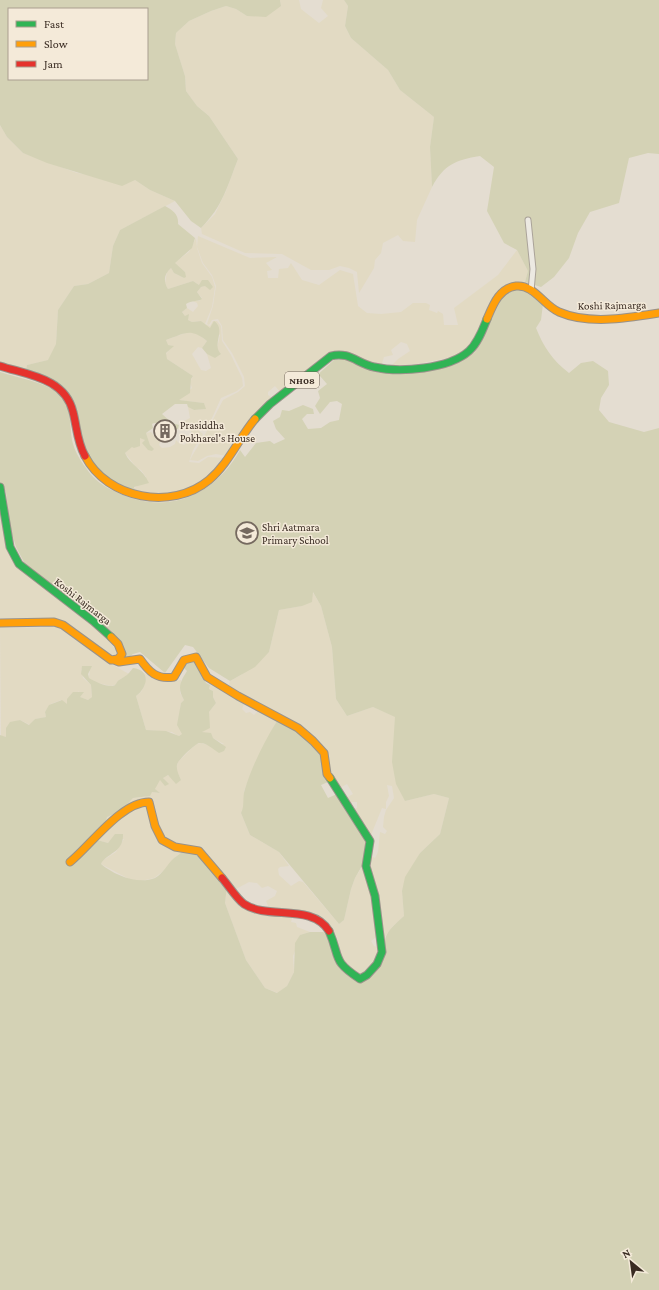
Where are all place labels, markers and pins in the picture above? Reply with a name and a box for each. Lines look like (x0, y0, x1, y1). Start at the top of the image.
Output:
building icon: Prasiddha Pokharel's House (152, 418, 178, 444)
place label: Prasiddha Pokharel's House (180, 419, 255, 444)
school or university icon: Shri Aatmara Primary School (234, 520, 260, 546)
place label: Shri Aatmara Primary School (262, 521, 329, 547)

